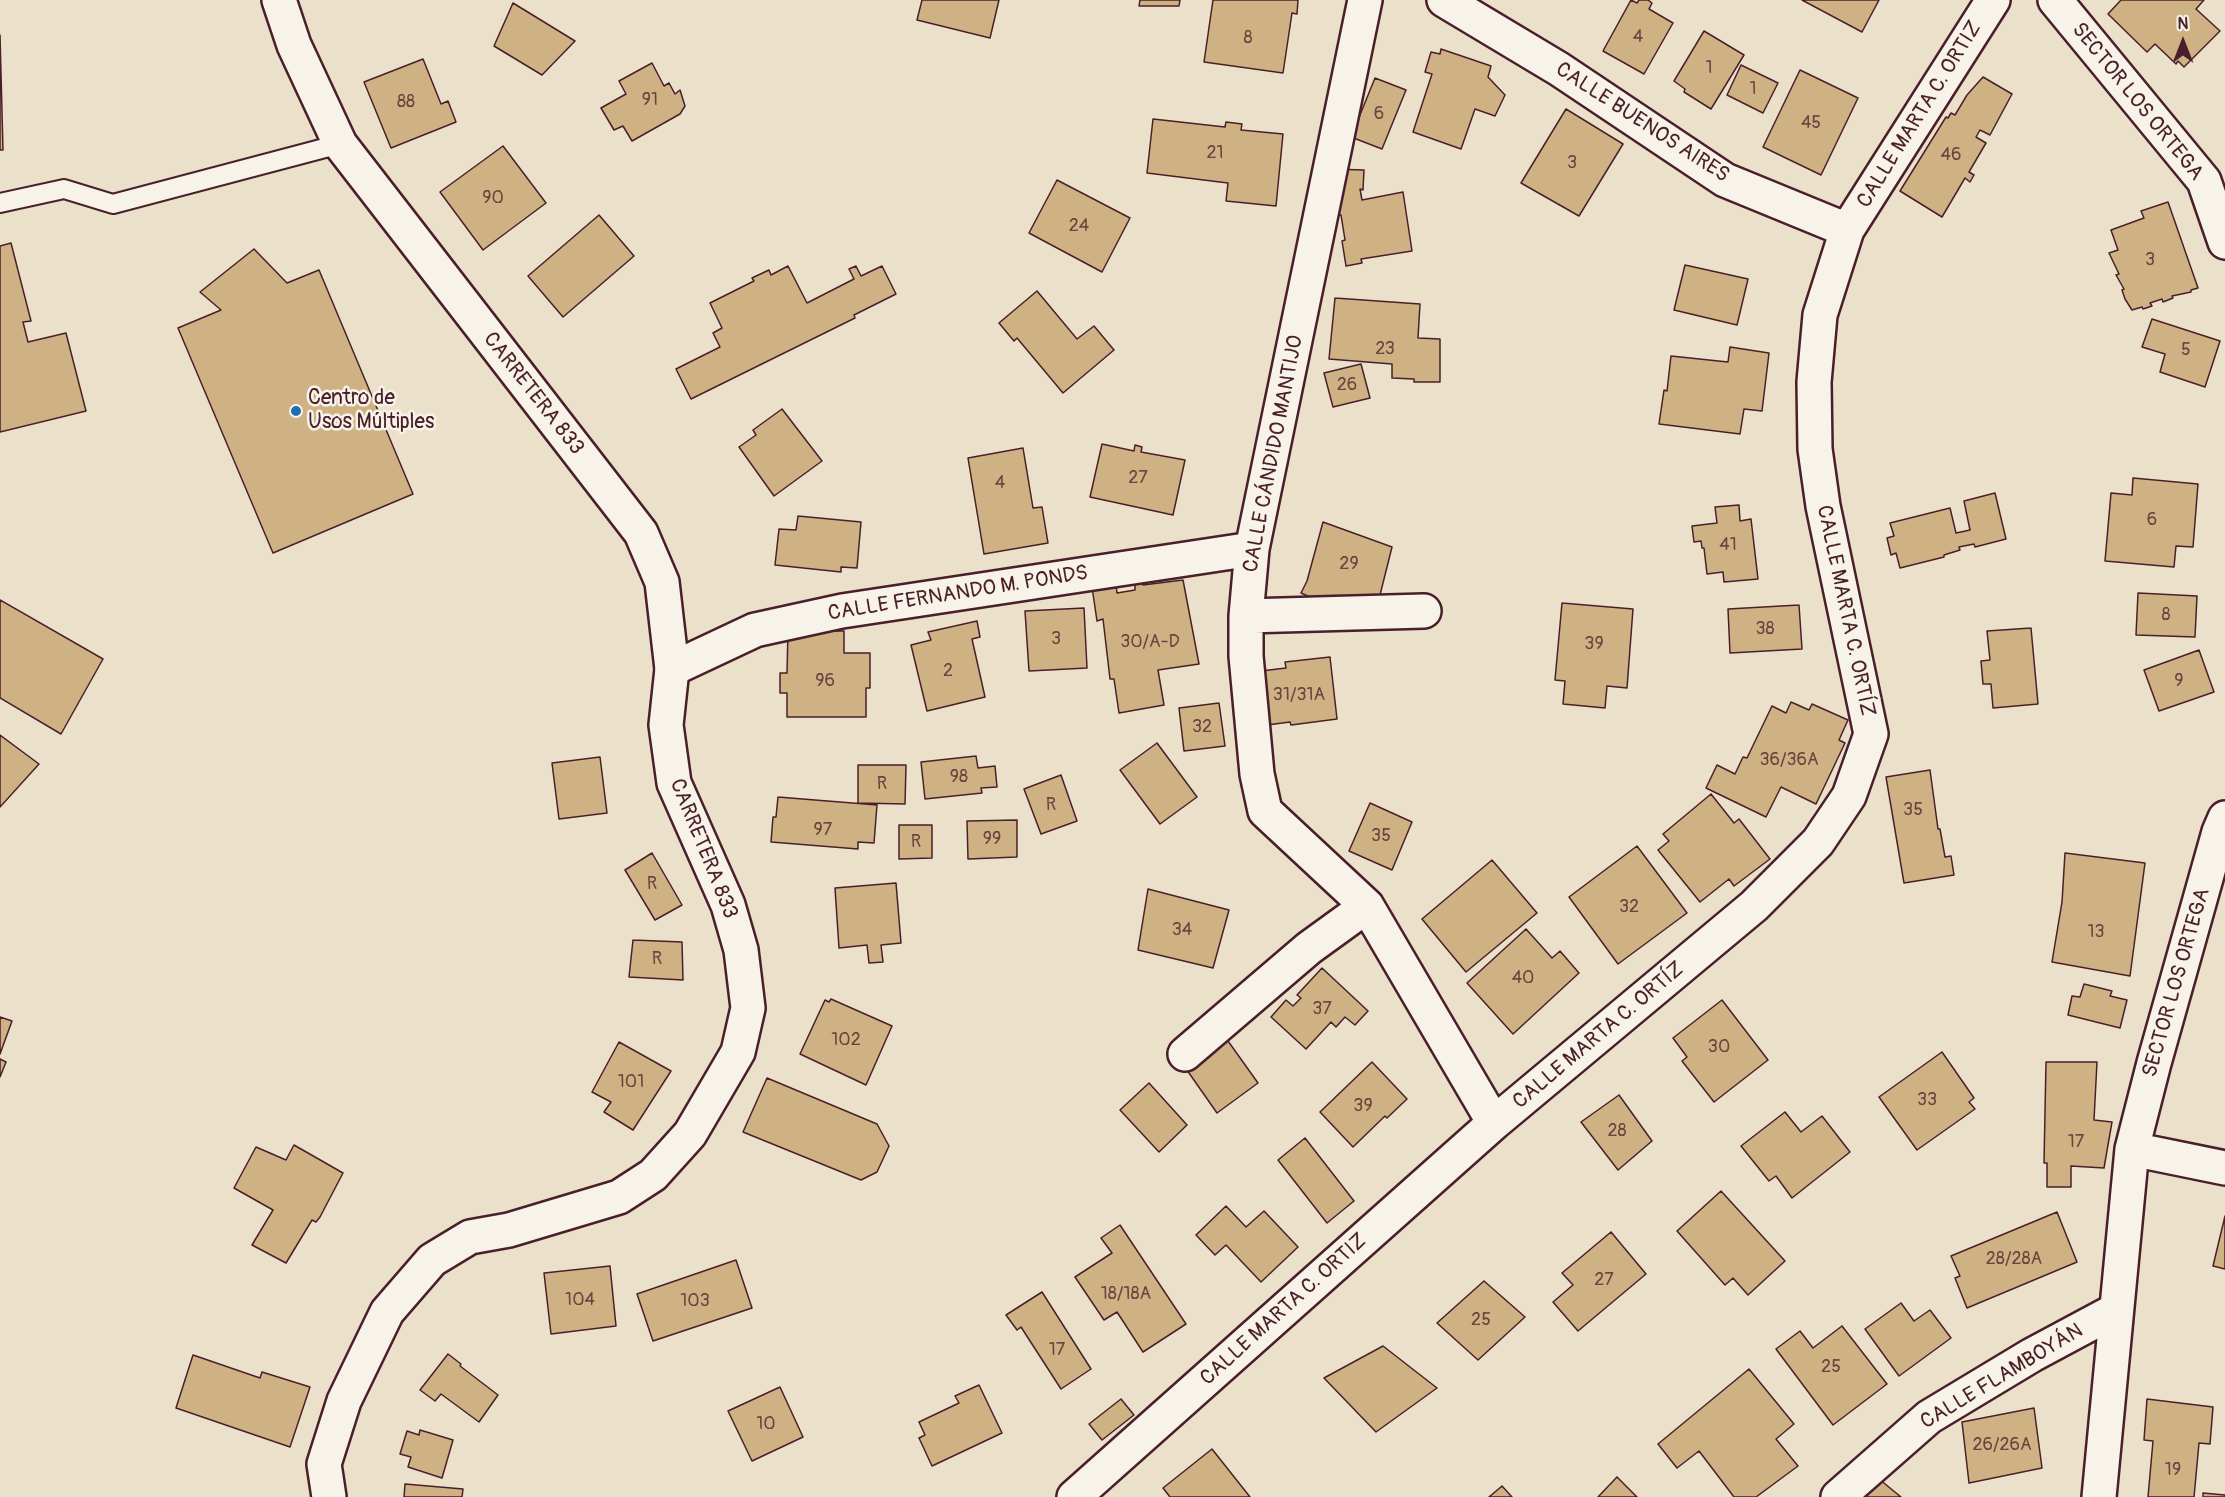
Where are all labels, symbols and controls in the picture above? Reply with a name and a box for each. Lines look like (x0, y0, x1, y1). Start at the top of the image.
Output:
north arrow (2153, 12, 2213, 72)
text: N (2178, 14, 2188, 34)
street label: CALLE MARTA C. ORTIZ (1852, 17, 1988, 213)
street label: SECTOR LOS ORTEGA (2066, 18, 2208, 186)
house number: 4 (1633, 26, 1643, 48)
house number: 8 (1243, 27, 1253, 49)
street label: CALLE BUENOS AIRES (1550, 57, 1734, 189)
house number: 1 (1705, 57, 1713, 79)
house number: 1 (1749, 78, 1757, 100)
house number: 91 (642, 89, 658, 111)
house number: 88 (397, 91, 415, 113)
house number: 6 (1374, 103, 1384, 125)
house number: 45 (1801, 112, 1821, 134)
house number: 21 (1206, 142, 1224, 164)
house number: 46 (1941, 144, 1961, 166)
house number: 3 (1567, 152, 1577, 174)
house number: 90 (482, 187, 504, 209)
house number: 24 (1069, 215, 1089, 237)
house number: 3 (2145, 249, 2155, 271)
street label: CARRETERA 833 (477, 328, 589, 460)
street label: CALLE CÁNDIDO MANTIJO (1239, 333, 1309, 575)
house number: 23 (1375, 338, 1395, 360)
house number: 5 (2181, 339, 2191, 361)
house number: 26 (1337, 374, 1357, 396)
place label: Centro de Usos Múltiples (308, 386, 434, 436)
marker: Centro de Usos Múltiples (289, 404, 303, 418)
house number: 27 (1128, 467, 1148, 489)
house number: 4 (995, 472, 1005, 494)
street label: CALLE MARTA C. ORTÍZ (1810, 503, 1880, 719)
house number: 6 (2147, 509, 2157, 531)
house number: 41 (1719, 534, 1737, 556)
house number: 29 (1339, 553, 1359, 575)
street label: CALLE FERNANDO M. PONDS (826, 561, 1090, 627)
house number: 8 (2161, 604, 2171, 626)
house number: 38 (1755, 618, 1775, 640)
house number: 3 (1051, 628, 1061, 650)
house number: 30/A-D (1120, 631, 1180, 653)
house number: 39 (1584, 633, 1604, 655)
house number: 2 (943, 660, 953, 682)
house number: 96 (815, 670, 835, 692)
house number: 9 (2174, 670, 2184, 692)
house number: 31/31A (1273, 684, 1325, 706)
house number: 32 (1192, 716, 1212, 738)
house number: 36/36A (1759, 749, 1819, 771)
house number: 98 (950, 766, 968, 788)
house number: R (877, 773, 887, 795)
street label: CARRETERA 833 (663, 775, 743, 923)
house number: R (1046, 794, 1056, 816)
house number: 35 (1903, 799, 1923, 821)
house number: 97 (814, 819, 832, 841)
house number: 35 (1371, 825, 1391, 847)
house number: 99 (983, 828, 1001, 850)
house number: R (911, 831, 921, 853)
house number: R (647, 873, 657, 895)
street label: SECTOR LOS ORTEGA (2138, 886, 2216, 1080)
house number: 32 (1619, 896, 1639, 918)
house number: 34 (1172, 919, 1192, 941)
house number: 13 (2087, 921, 2105, 943)
house number: R (652, 948, 662, 970)
street label: CALLE MARTA C. ORTÍZ (1508, 957, 1690, 1115)
house number: 40 (1512, 967, 1534, 989)
house number: 37 (1312, 998, 1332, 1020)
house number: 102 (831, 1029, 861, 1051)
house number: 30 (1708, 1036, 1730, 1058)
house number: 101 (618, 1071, 644, 1093)
house number: 33 (1917, 1089, 1937, 1111)
house number: 39 (1353, 1095, 1373, 1117)
house number: 28 (1607, 1120, 1627, 1142)
house number: 17 (2068, 1131, 2084, 1153)
street label: CALLE MARTA C. ORTIZ (1196, 1229, 1372, 1391)
house number: 28/28A (1986, 1248, 2042, 1270)
house number: 27 (1594, 1269, 1614, 1291)
house number: 18/18A (1101, 1283, 1151, 1305)
house number: 104 (565, 1289, 595, 1311)
house number: 103 (680, 1290, 710, 1312)
house number: 25 (1471, 1309, 1491, 1331)
street label: CALLE FLAMBOYÁN (1916, 1319, 2088, 1435)
house number: 17 (1049, 1339, 1065, 1361)
house number: 25 (1821, 1356, 1841, 1378)
house number: 10 (756, 1413, 776, 1435)
house number: 26/26A (1972, 1434, 2032, 1456)
house number: 19 (2165, 1459, 2181, 1481)

